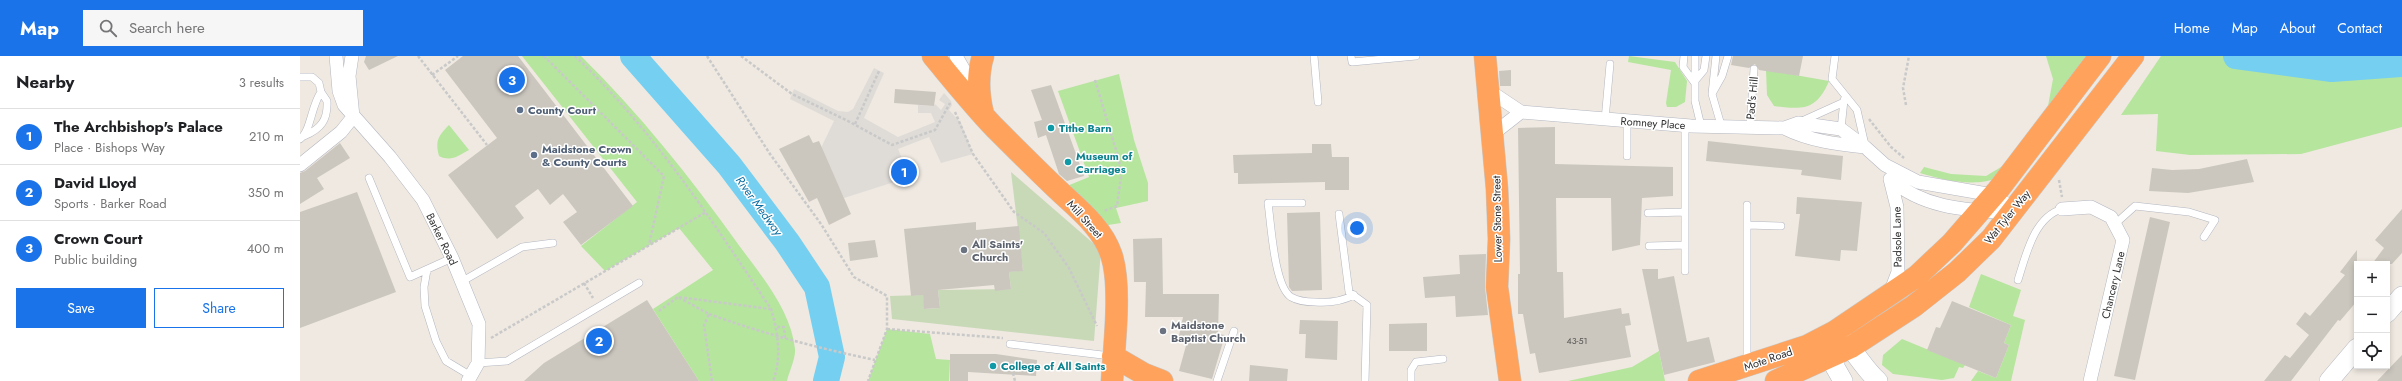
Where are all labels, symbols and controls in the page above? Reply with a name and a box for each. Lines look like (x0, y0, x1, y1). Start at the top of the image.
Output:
search box (83, 10, 363, 46)
text: Map (20, 15, 59, 42)
icon: search (97, 17, 119, 39)
text: Search here (129, 17, 205, 39)
text: Home (2174, 18, 2210, 38)
text: Map (2232, 18, 2258, 38)
text: About (2280, 18, 2315, 38)
text: Contact (2337, 18, 2382, 38)
pin: 3 (499, 65, 525, 95)
text: Nearby (16, 70, 74, 94)
text: 3 results (239, 73, 284, 92)
street label: Pad's Hill (1742, 76, 1762, 120)
place label: County Court (528, 102, 596, 118)
marker: County Court (515, 105, 525, 115)
street label: Romney Place (1620, 113, 1686, 133)
text: The Archbishop's Palace (54, 116, 223, 138)
place label: Tithe Barn (1059, 120, 1112, 136)
marker: Tithe Barn (1046, 123, 1056, 133)
text: 1 (26, 127, 32, 146)
text: 210 m (249, 127, 284, 146)
text: Place · Bishops Way (54, 138, 165, 157)
place label: Maidstone Crown & County Courts (542, 141, 632, 170)
place label: Museum of Carriages (1076, 148, 1134, 177)
marker: Maidstone Crown & County Courts (529, 150, 539, 160)
pin: 1 (891, 157, 917, 187)
marker: Museum of Carriages (1063, 157, 1073, 167)
text: David Lloyd (54, 172, 136, 194)
water label: River Medway (731, 172, 787, 240)
street label: Lower Stone Street (1488, 175, 1506, 262)
text: 2 (25, 183, 33, 202)
text: 350 m (248, 183, 284, 202)
street label: Wat Tyler Way (1980, 186, 2034, 248)
text: Sports · Barker Road (54, 194, 167, 213)
street label: Mill Street (1064, 196, 1107, 242)
street label: Padsole Lane (1888, 206, 1906, 268)
street label: Barker Road (422, 210, 462, 268)
your location (1347, 218, 1367, 238)
text: Crown Court (54, 228, 143, 250)
place label: All Saints' Church (971, 236, 1023, 265)
text: 3 (25, 239, 33, 258)
text: 400 m (247, 239, 284, 258)
marker: All Saints' Church (959, 245, 969, 255)
street label: Chancery Lane (2097, 249, 2129, 321)
text: Public building (54, 250, 137, 269)
map controls (2354, 261, 2390, 369)
button: + (2354, 261, 2390, 297)
button: Save (16, 288, 146, 328)
button: Share (154, 288, 284, 328)
button: − (2354, 297, 2390, 333)
place label: Maidstone Baptist Church (1171, 317, 1246, 346)
pin: 2 (586, 326, 612, 356)
marker: Maidstone Baptist Church (1158, 326, 1168, 336)
button: locate (2354, 333, 2390, 369)
house number: 43-51 (1566, 334, 1588, 347)
street label: Mote Road (1742, 343, 1794, 375)
place label: College of All Saints (1001, 358, 1105, 374)
marker: College of All Saints (988, 361, 998, 371)

